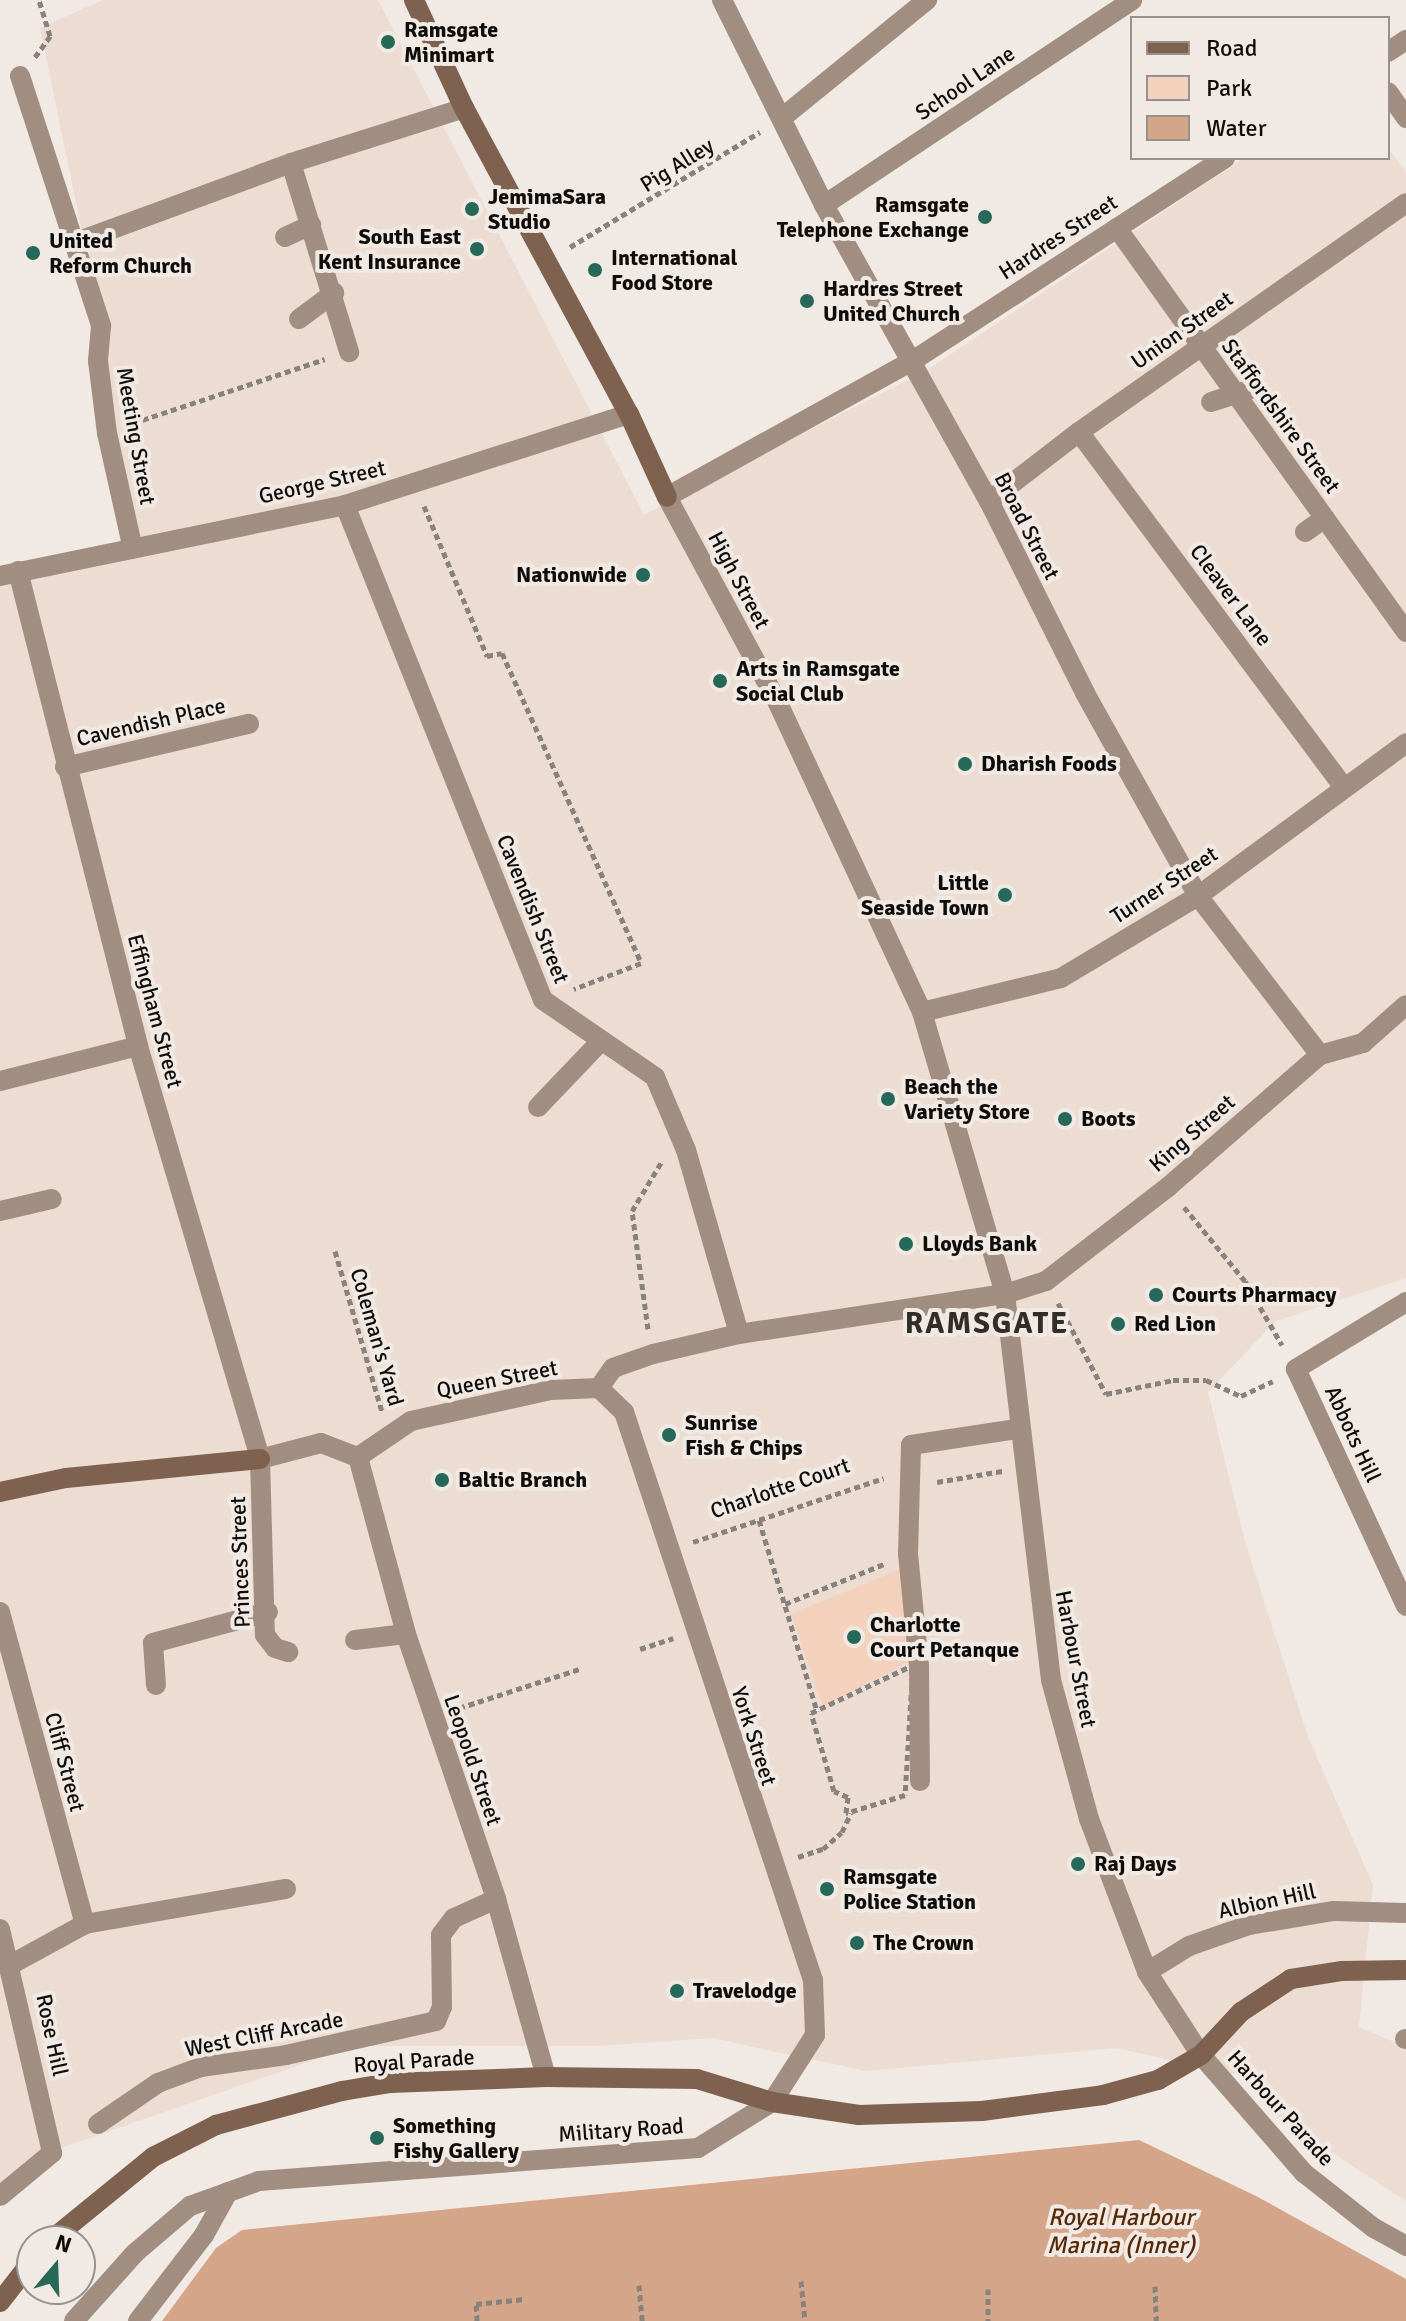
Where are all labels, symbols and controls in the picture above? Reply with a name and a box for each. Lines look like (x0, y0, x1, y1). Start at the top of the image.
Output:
place label: Ramsgate Minimart (404, 16, 498, 68)
legend (1130, 16, 1390, 160)
marker: Ramsgate Minimart (379, 33, 397, 51)
text: Road (1206, 33, 1257, 63)
street label: School Lane (910, 40, 1020, 126)
text: Park (1206, 73, 1252, 103)
text: Water (1206, 113, 1266, 143)
street label: Pig Alley (635, 132, 719, 198)
place label: JemimaSara Studio (488, 183, 606, 234)
street label: Hardres Street (994, 189, 1122, 285)
place label: Ramsgate Telephone Exchange (777, 191, 969, 242)
marker: JemimaSara Studio (463, 200, 481, 218)
marker: Ramsgate Telephone Exchange (976, 208, 994, 226)
place label: South East Kent Insurance (318, 223, 461, 274)
place label: United Reform Church (49, 227, 192, 278)
marker: South East Kent Insurance (468, 240, 486, 258)
marker: United Reform Church (24, 244, 42, 262)
place label: International Food Store (611, 244, 737, 296)
marker: International Food Store (586, 261, 604, 279)
place label: Hardres Street United Church (823, 275, 963, 326)
street label: Union Street (1126, 285, 1238, 375)
marker: Hardres Street United Church (798, 292, 816, 310)
street label: Staffordshire Street (1216, 334, 1346, 498)
street label: Meeting Street (111, 365, 161, 507)
street label: George Street (256, 455, 388, 509)
street label: Broad Street (989, 468, 1065, 584)
street label: High Street (702, 527, 776, 633)
street label: Cleaver Lane (1184, 539, 1278, 651)
place label: Nationwide (516, 562, 627, 588)
marker: Nationwide (634, 566, 652, 584)
place label: Arts in Ramsgate Social Club (736, 655, 900, 706)
marker: Arts in Ramsgate Social Club (711, 672, 729, 690)
street label: Cavendish Place (74, 692, 228, 752)
place label: Dharish Foods (981, 751, 1117, 777)
marker: Dharish Foods (956, 755, 974, 773)
street label: Cavendish Street (491, 831, 575, 987)
street label: Turner Street (1105, 841, 1223, 929)
place label: Little Seaside Town (861, 869, 989, 920)
marker: Little Seaside Town (996, 886, 1014, 904)
street label: Effingham Street (122, 931, 188, 1091)
place label: Beach the Variety Store (904, 1073, 1030, 1124)
street label: King Street (1144, 1089, 1240, 1177)
marker: Beach the Variety Store (879, 1090, 897, 1108)
place label: Boots (1081, 1106, 1135, 1132)
marker: Boots (1056, 1110, 1074, 1128)
place label: Lloyds Bank (922, 1231, 1037, 1257)
marker: Lloyds Bank (897, 1235, 915, 1253)
street label: Coleman's Yard (345, 1265, 409, 1409)
place label: Courts Pharmacy (1172, 1282, 1336, 1308)
marker: Courts Pharmacy (1147, 1286, 1165, 1304)
district label: RAMSGATE (905, 1306, 1069, 1342)
place label: Red Lion (1134, 1311, 1216, 1337)
marker: Red Lion (1109, 1315, 1127, 1333)
street label: Queen Street (434, 1354, 560, 1404)
street label: Abbots Hill (1319, 1381, 1387, 1487)
place label: Sunrise Fish & Chips (685, 1409, 803, 1460)
marker: Sunrise Fish & Chips (660, 1426, 678, 1444)
street label: Charlotte Court (707, 1452, 853, 1524)
place label: Baltic Branch (458, 1467, 587, 1493)
marker: Baltic Branch (433, 1471, 451, 1489)
street label: Princes Street (225, 1496, 255, 1628)
street label: Harbour Street (1050, 1588, 1102, 1730)
place label: Charlotte Court Petanque (870, 1611, 1019, 1662)
marker: Charlotte Court Petanque (845, 1628, 863, 1646)
street label: York Street (726, 1683, 782, 1789)
street label: Leopold Street (438, 1691, 508, 1829)
street label: Cliff Street (39, 1709, 91, 1815)
place label: Raj Days (1094, 1851, 1176, 1877)
marker: Raj Days (1069, 1855, 1087, 1873)
place label: Ramsgate Police Station (843, 1863, 976, 1914)
street label: Albion Hill (1216, 1878, 1318, 1924)
marker: Ramsgate Police Station (818, 1880, 836, 1898)
place label: The Crown (873, 1930, 974, 1956)
marker: The Crown (848, 1934, 866, 1952)
place label: Travelodge (693, 1978, 797, 2004)
marker: Travelodge (668, 1982, 686, 2000)
street label: Rose Hill (30, 1992, 74, 2078)
street label: West Cliff Arcade (183, 2006, 345, 2062)
street label: Royal Parade (353, 2044, 475, 2078)
street label: Harbour Parade (1222, 2045, 1340, 2171)
place label: Something Fishy Gallery (393, 2112, 519, 2164)
street label: Military Road (557, 2112, 685, 2148)
marker: Something Fishy Gallery (368, 2129, 386, 2147)
water label: Royal Harbour Marina (Inner) (1047, 2204, 1195, 2260)
north arrow (16, 2225, 96, 2305)
text: N (52, 2228, 75, 2259)

